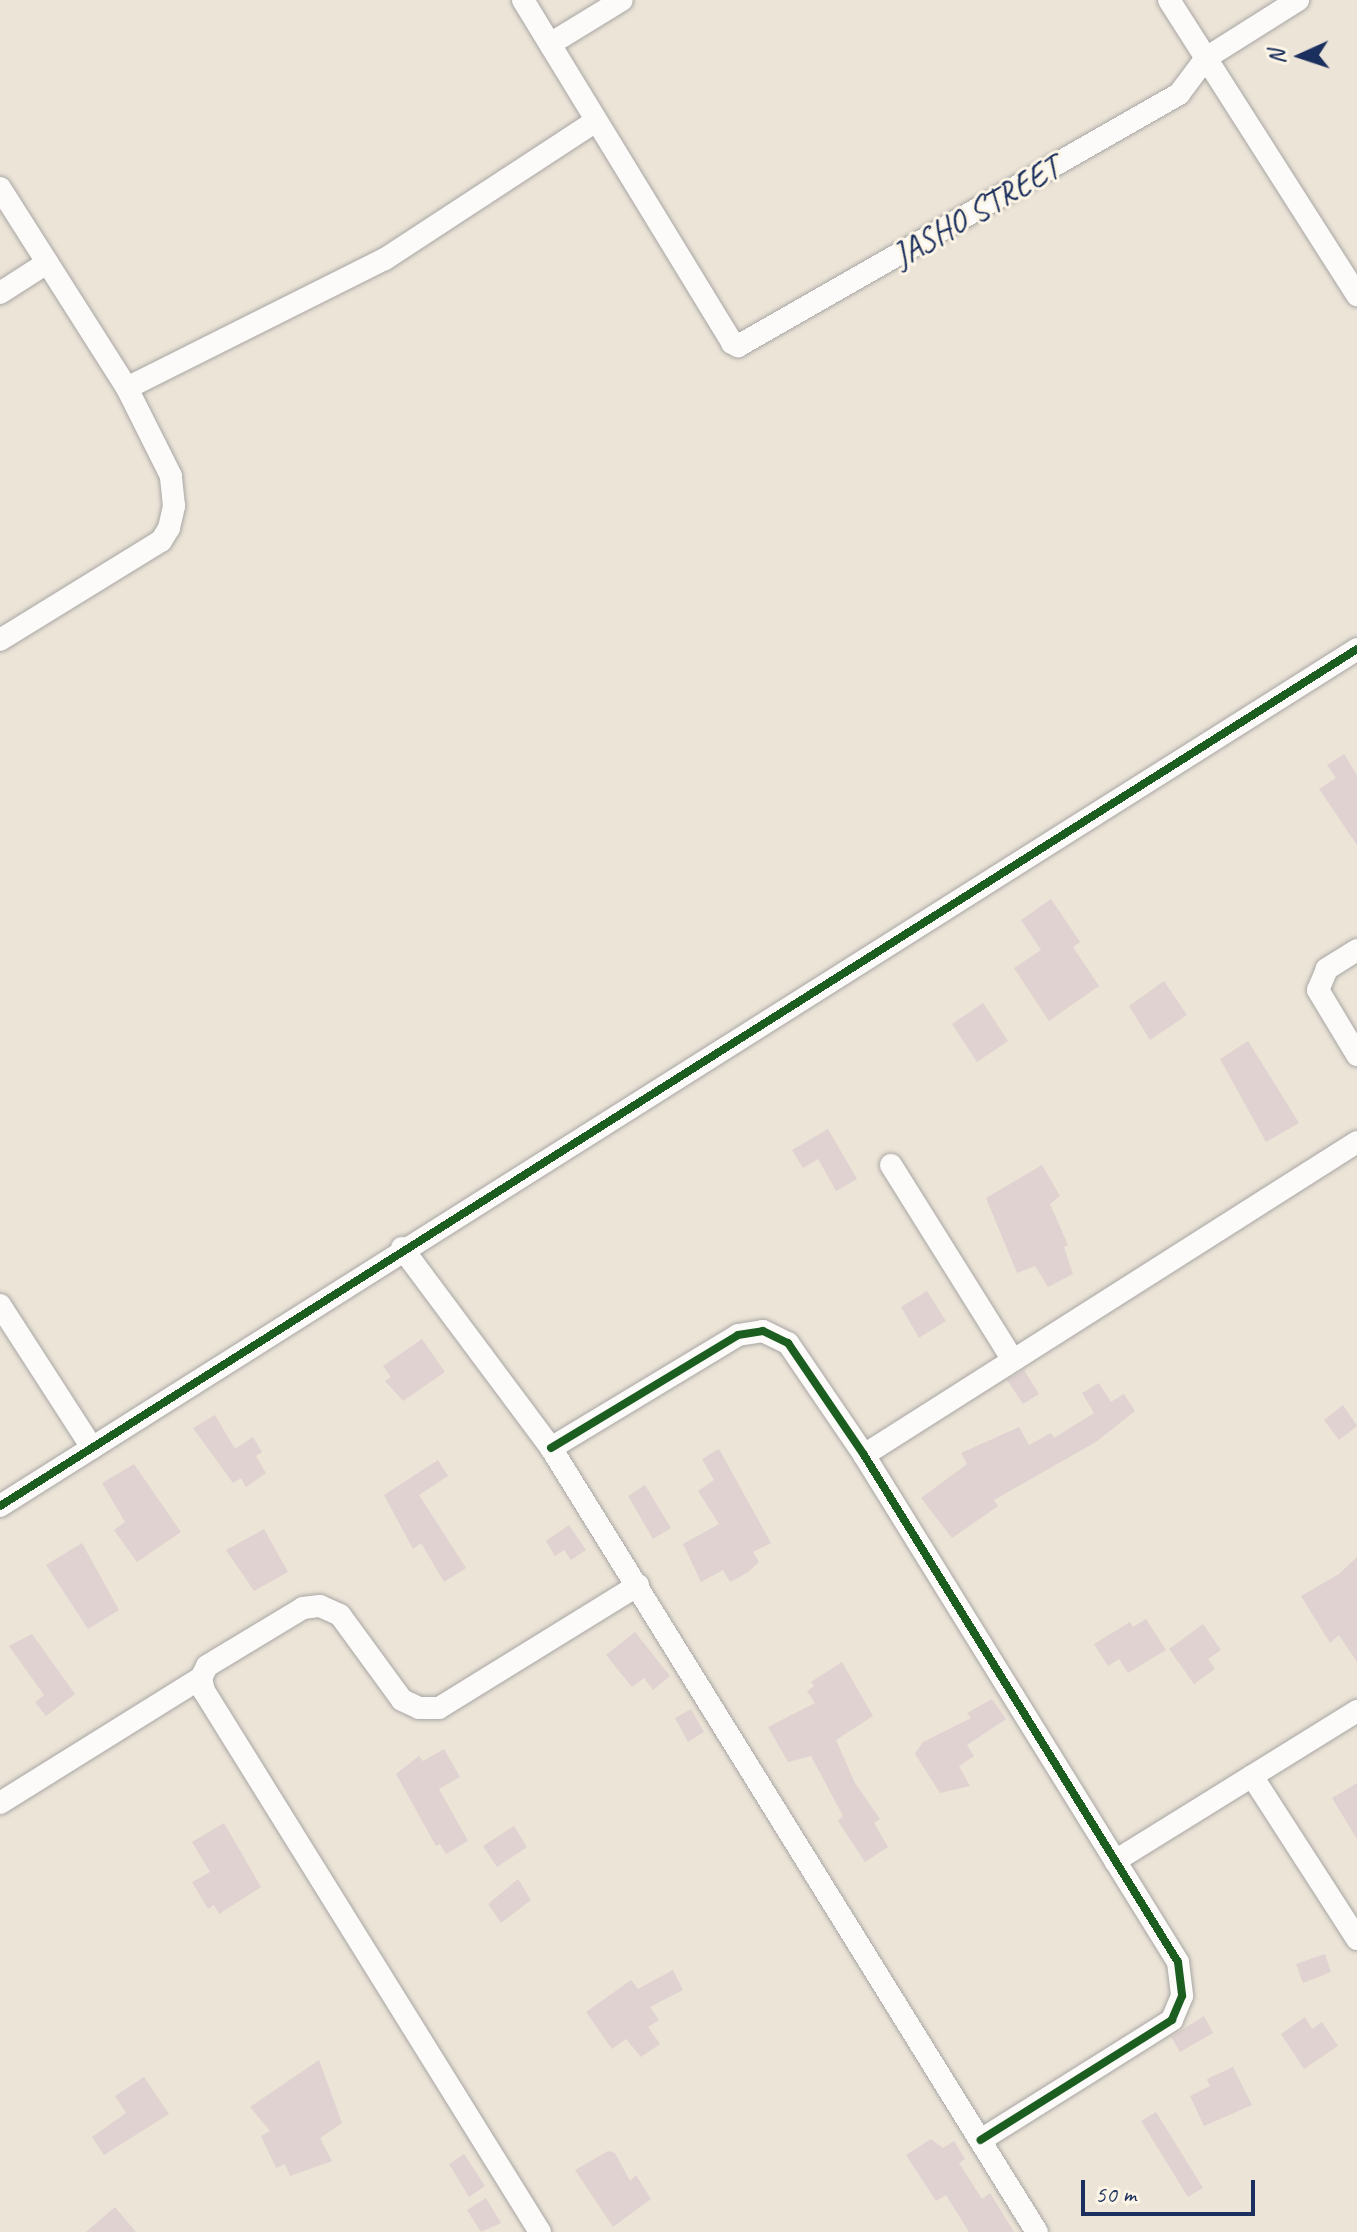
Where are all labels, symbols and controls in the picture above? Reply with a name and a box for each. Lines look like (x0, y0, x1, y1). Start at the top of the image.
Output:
north arrow (1261, 16, 1341, 96)
text: N (1263, 50, 1291, 65)
street label: JASHO STREET (884, 146, 1068, 276)
scale bar (1085, 2164, 1259, 2214)
text: 50 m (1095, 2179, 1136, 2209)

